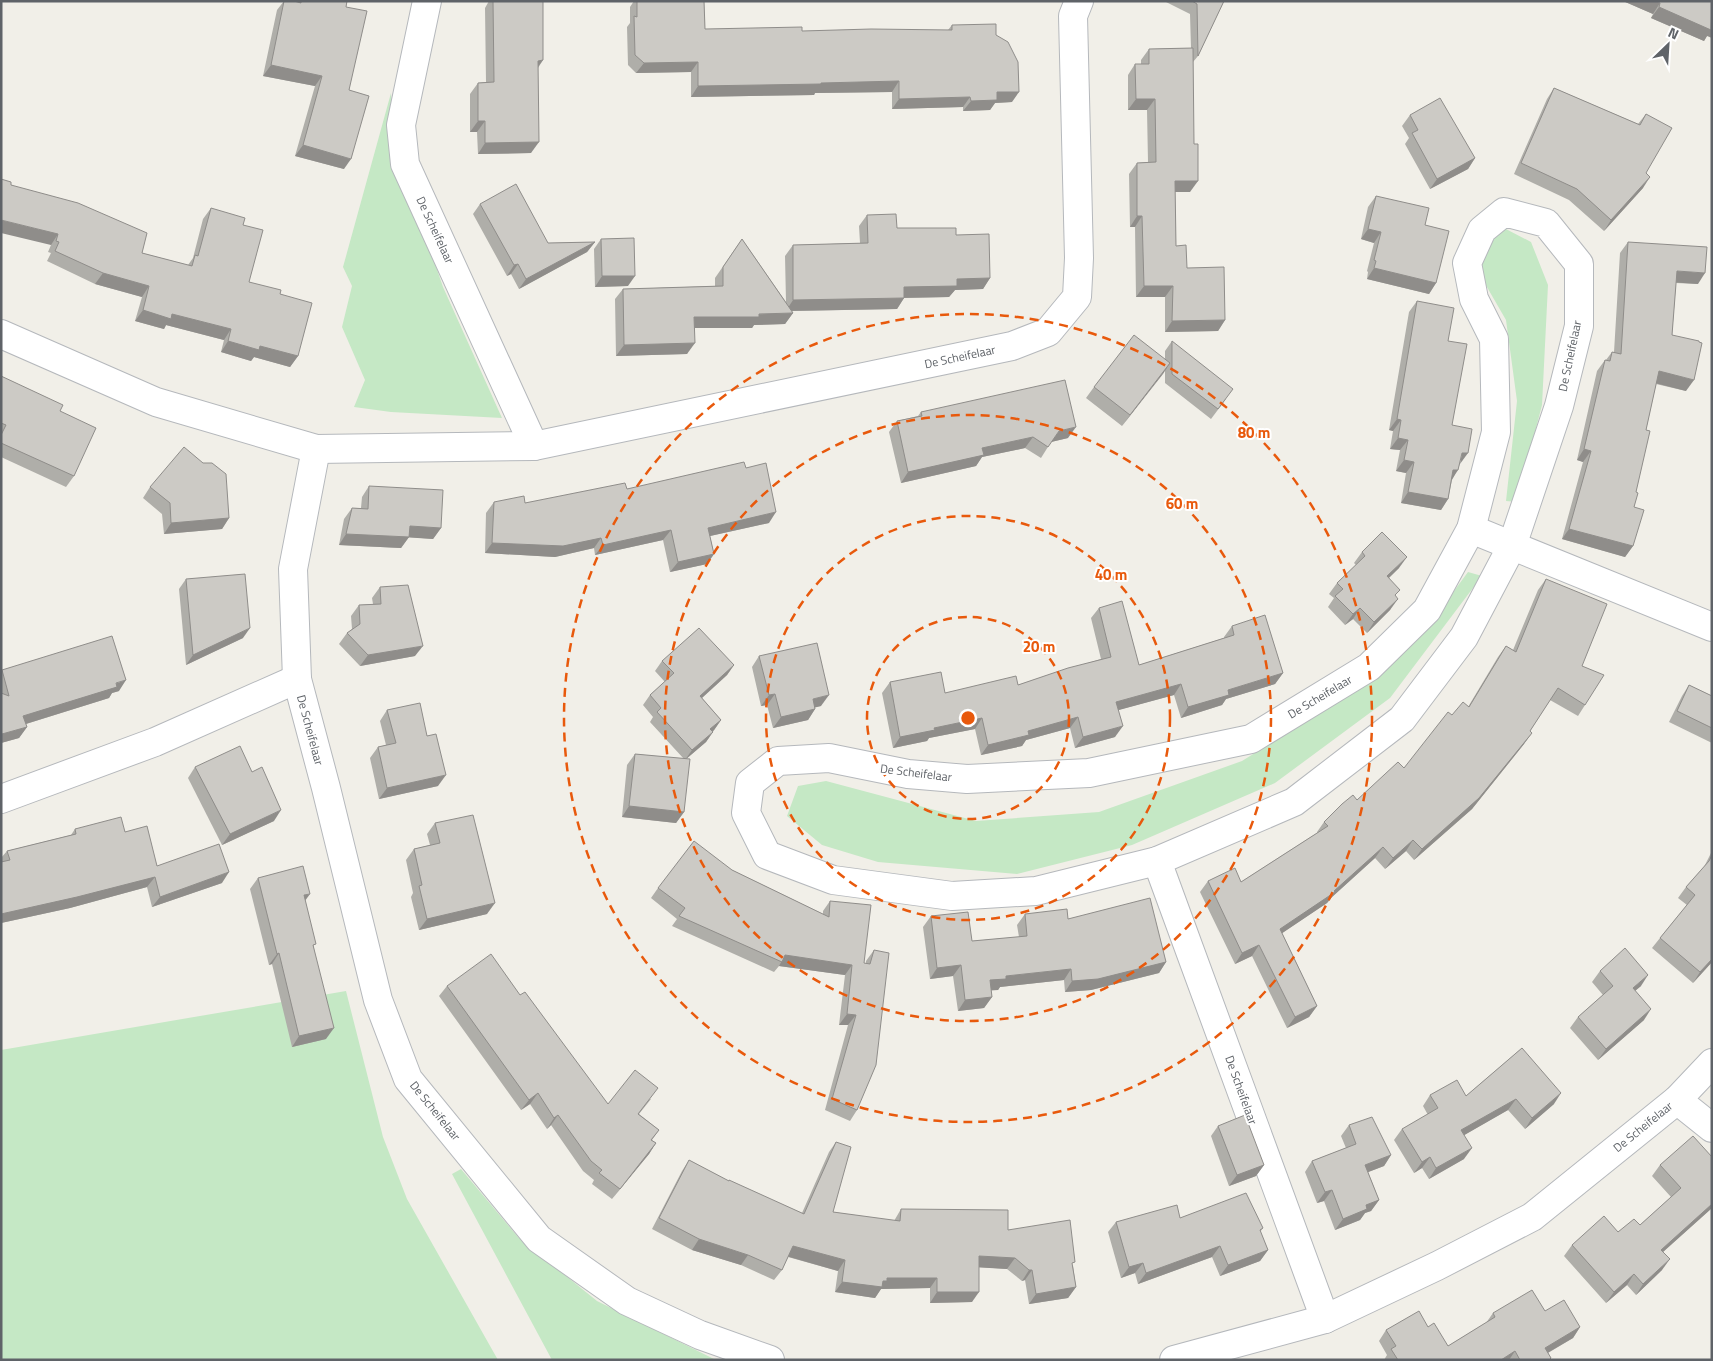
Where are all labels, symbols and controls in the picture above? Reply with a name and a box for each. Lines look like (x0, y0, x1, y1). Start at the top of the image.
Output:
north arrow (1643, 20, 1693, 70)
text: N (1665, 21, 1683, 44)
street label: De Scheifelaar (412, 193, 459, 267)
street label: De Scheifelaar (1553, 319, 1586, 393)
street label: De Scheifelaar (923, 340, 997, 373)
text: 80 m (1238, 421, 1270, 444)
text: 60 m (1166, 492, 1198, 515)
text: 40 m (1095, 563, 1127, 586)
text: 20 m (1023, 635, 1055, 658)
street label: De Scheifelaar (1284, 670, 1356, 723)
street label: De Scheifelaar (292, 693, 329, 767)
centre of rings (959, 709, 977, 727)
street label: De Scheifelaar (879, 759, 953, 786)
street label: De Scheifelaar (1220, 1053, 1263, 1127)
street label: De Scheifelaar (405, 1077, 465, 1145)
street label: De Scheifelaar (1609, 1097, 1677, 1157)

